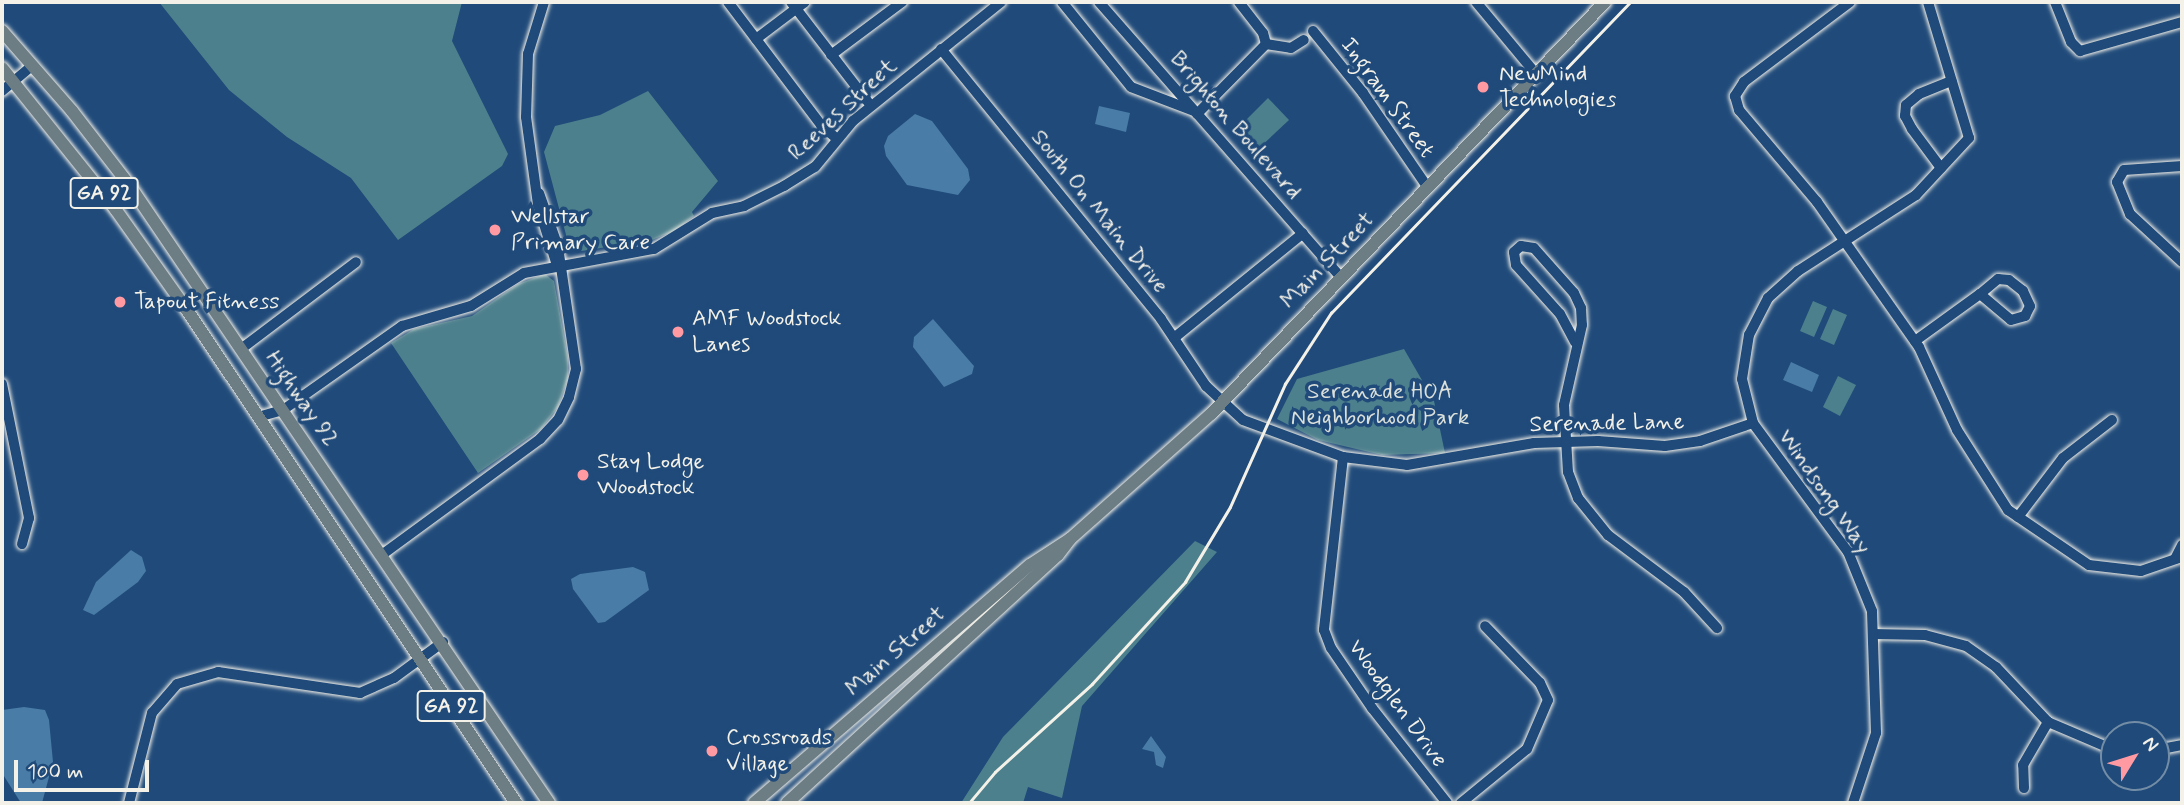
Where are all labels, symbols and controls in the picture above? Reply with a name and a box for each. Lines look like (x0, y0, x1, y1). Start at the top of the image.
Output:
street label: Ingram Street (1333, 31, 1441, 165)
street label: Brighton Boulevard (1164, 47, 1306, 205)
street label: Reeves Street (783, 53, 903, 167)
place label: NewMind Technologies (1499, 60, 1616, 114)
marker: NewMind Technologies (1473, 77, 1493, 97)
street label: South On Main Drive (1026, 127, 1172, 297)
road number: GA 92 (69, 176, 139, 210)
place label: Wellstar Primary Care (511, 203, 651, 257)
street label: Main Street (1276, 207, 1380, 315)
marker: Wellstar Primary Care (485, 220, 505, 240)
place label: Tapout Fitness (134, 288, 280, 316)
marker: Tapout Fitness (112, 294, 128, 310)
place label: AMF Woodstock Lanes (692, 305, 844, 359)
marker: AMF Woodstock Lanes (670, 324, 686, 340)
street label: Highway 92 (258, 346, 344, 452)
park label: Serenade HOA Neighborhood Park (1291, 378, 1469, 432)
street label: Serenade Lane (1531, 409, 1683, 439)
street label: Windsong Way (1771, 425, 1877, 559)
place label: Stay Lodge Woodstock (597, 448, 704, 502)
marker: Stay Lodge Woodstock (575, 467, 591, 483)
street label: Main Street (841, 601, 951, 703)
street label: Woodglen Drive (1342, 636, 1452, 772)
road number: GA 92 (416, 688, 486, 724)
north arrow (2100, 721, 2170, 791)
place label: Crossroads Village (726, 724, 832, 778)
text: N (2137, 731, 2164, 757)
marker: Crossroads Village (704, 743, 720, 759)
scale bar (18, 746, 152, 790)
text: 100 m (27, 758, 83, 786)

